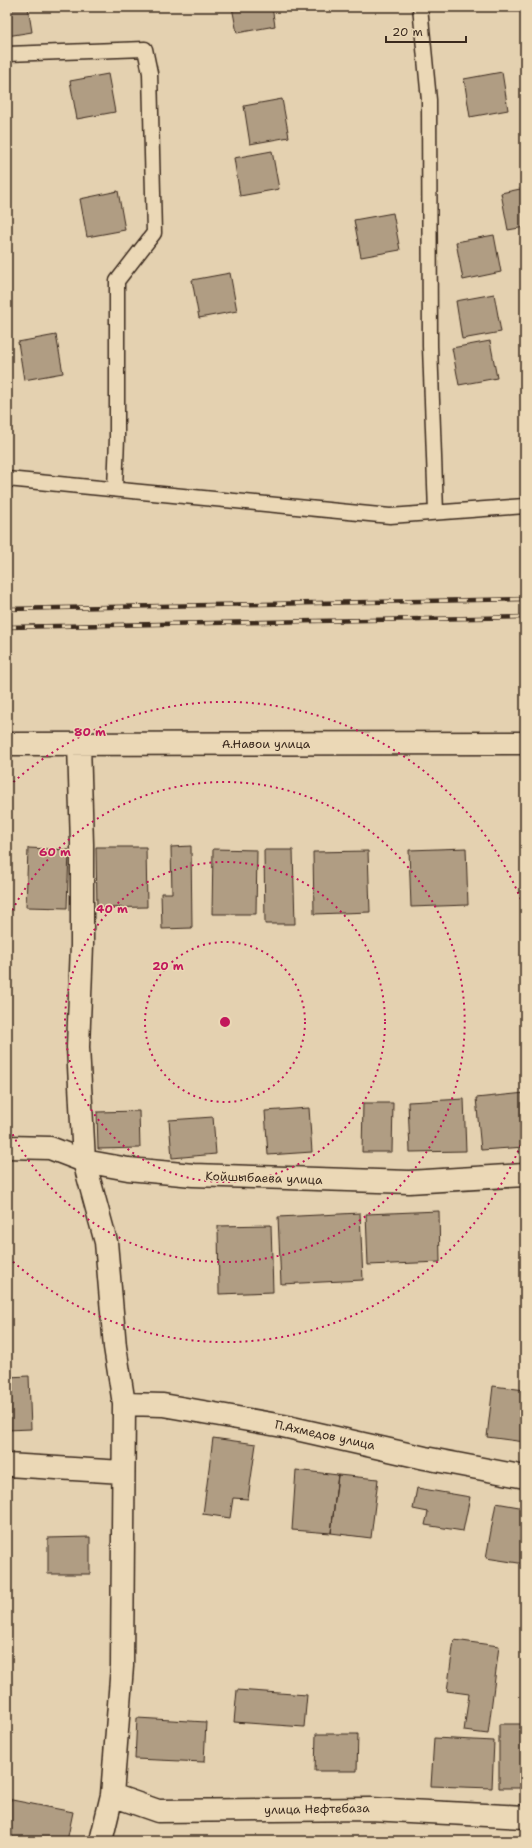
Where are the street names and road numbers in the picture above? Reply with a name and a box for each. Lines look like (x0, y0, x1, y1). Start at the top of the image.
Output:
street label: А.Навои улица (222, 736, 311, 752)
street label: Койшыбаева улица (205, 1168, 323, 1188)
street label: П.Ахмедов улица (273, 1417, 377, 1454)
street label: улица Нефтебаза (264, 1800, 370, 1818)

